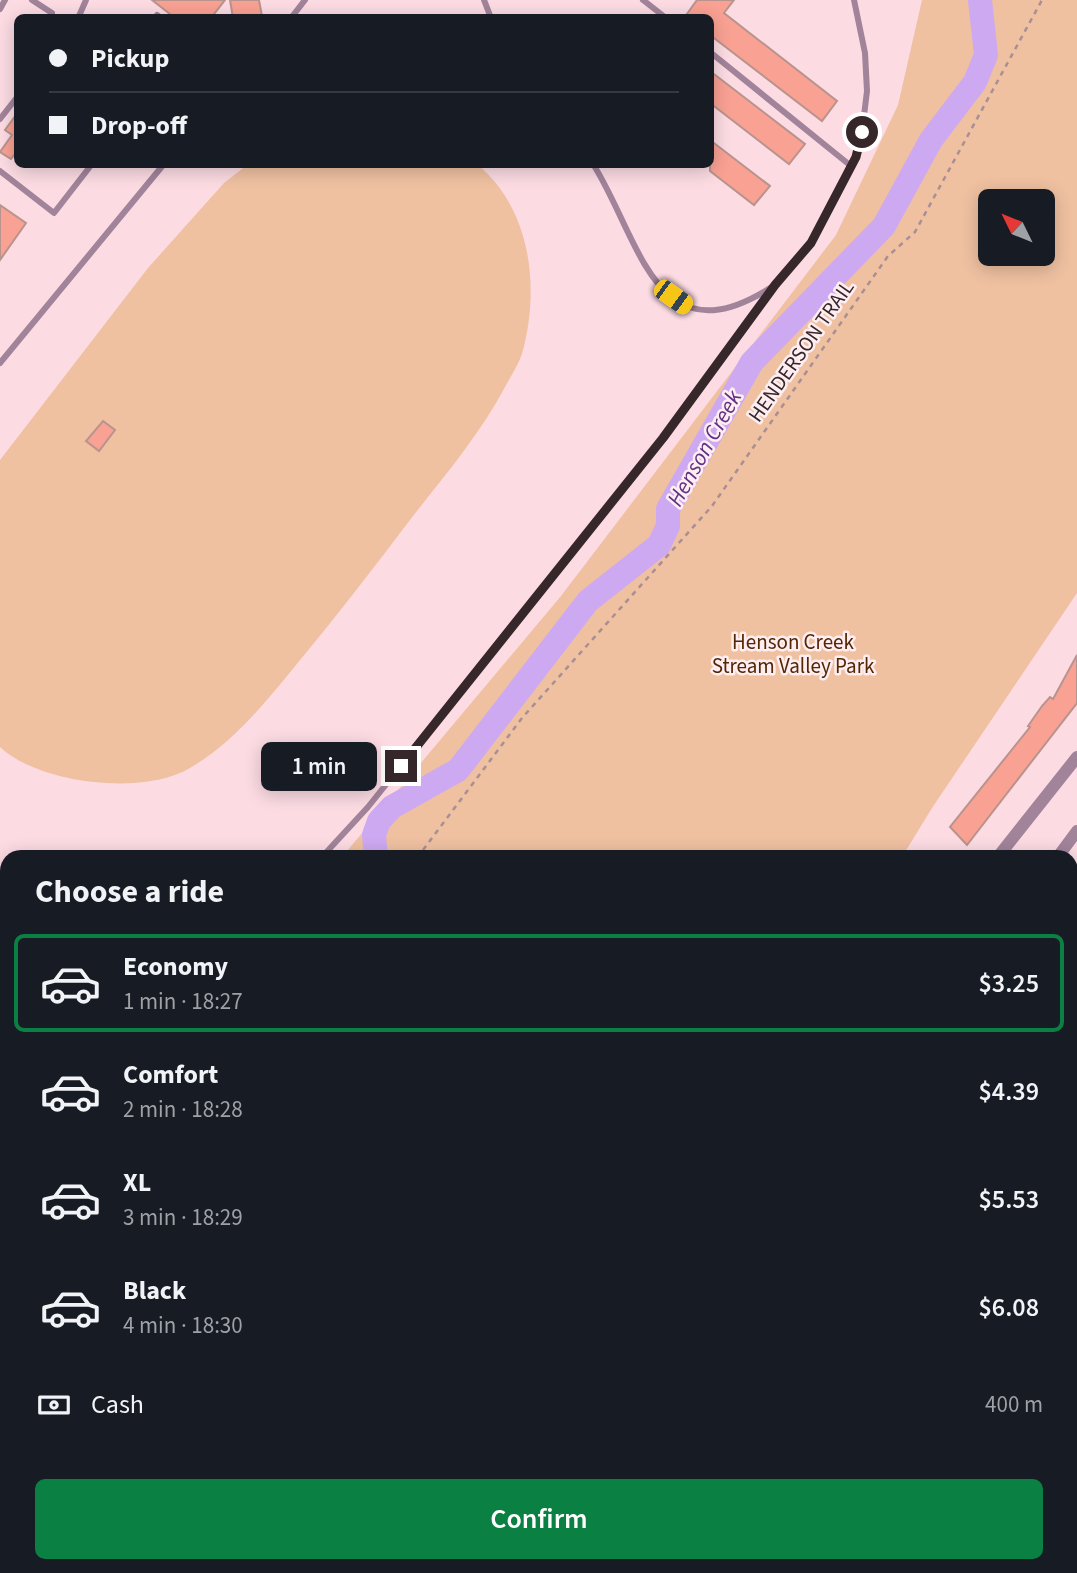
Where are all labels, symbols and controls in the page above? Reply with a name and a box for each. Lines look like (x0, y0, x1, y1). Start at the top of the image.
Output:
text: Pickup (91, 40, 169, 77)
text: Drop-off (91, 107, 187, 144)
route start (846, 116, 878, 148)
north arrow (978, 189, 1055, 266)
map controls (978, 189, 1055, 266)
street label: HENDERSON TRAIL (741, 274, 861, 428)
car (650, 276, 697, 318)
water label: Henson Creek (659, 383, 751, 512)
park label: Henson Creek Stream Valley Park (712, 627, 875, 681)
callout: 1 min (261, 742, 376, 790)
text: 1 min (292, 750, 346, 783)
route end (385, 750, 417, 782)
text: Choose a ride (35, 869, 224, 915)
text: Economy (123, 948, 228, 985)
icon: car (39, 952, 102, 1015)
text: $3.25 (978, 965, 1039, 1002)
text: 1 min · 18:27 (123, 985, 243, 1018)
text: Comfort (123, 1056, 218, 1093)
icon: car (39, 1060, 102, 1123)
text: $4.39 (978, 1073, 1039, 1110)
text: 2 min · 18:28 (123, 1093, 243, 1126)
text: XL (123, 1164, 151, 1201)
icon: car (39, 1168, 102, 1231)
text: $5.53 (978, 1181, 1039, 1218)
text: 3 min · 18:29 (123, 1201, 243, 1234)
text: Black (123, 1272, 186, 1309)
icon: car (39, 1276, 102, 1339)
text: $6.08 (978, 1289, 1039, 1326)
text: 4 min · 18:30 (123, 1309, 243, 1342)
icon: cash (35, 1386, 73, 1424)
text: Cash (91, 1386, 144, 1423)
text: 400 m (985, 1388, 1043, 1421)
button: Confirm (35, 1479, 1043, 1559)

